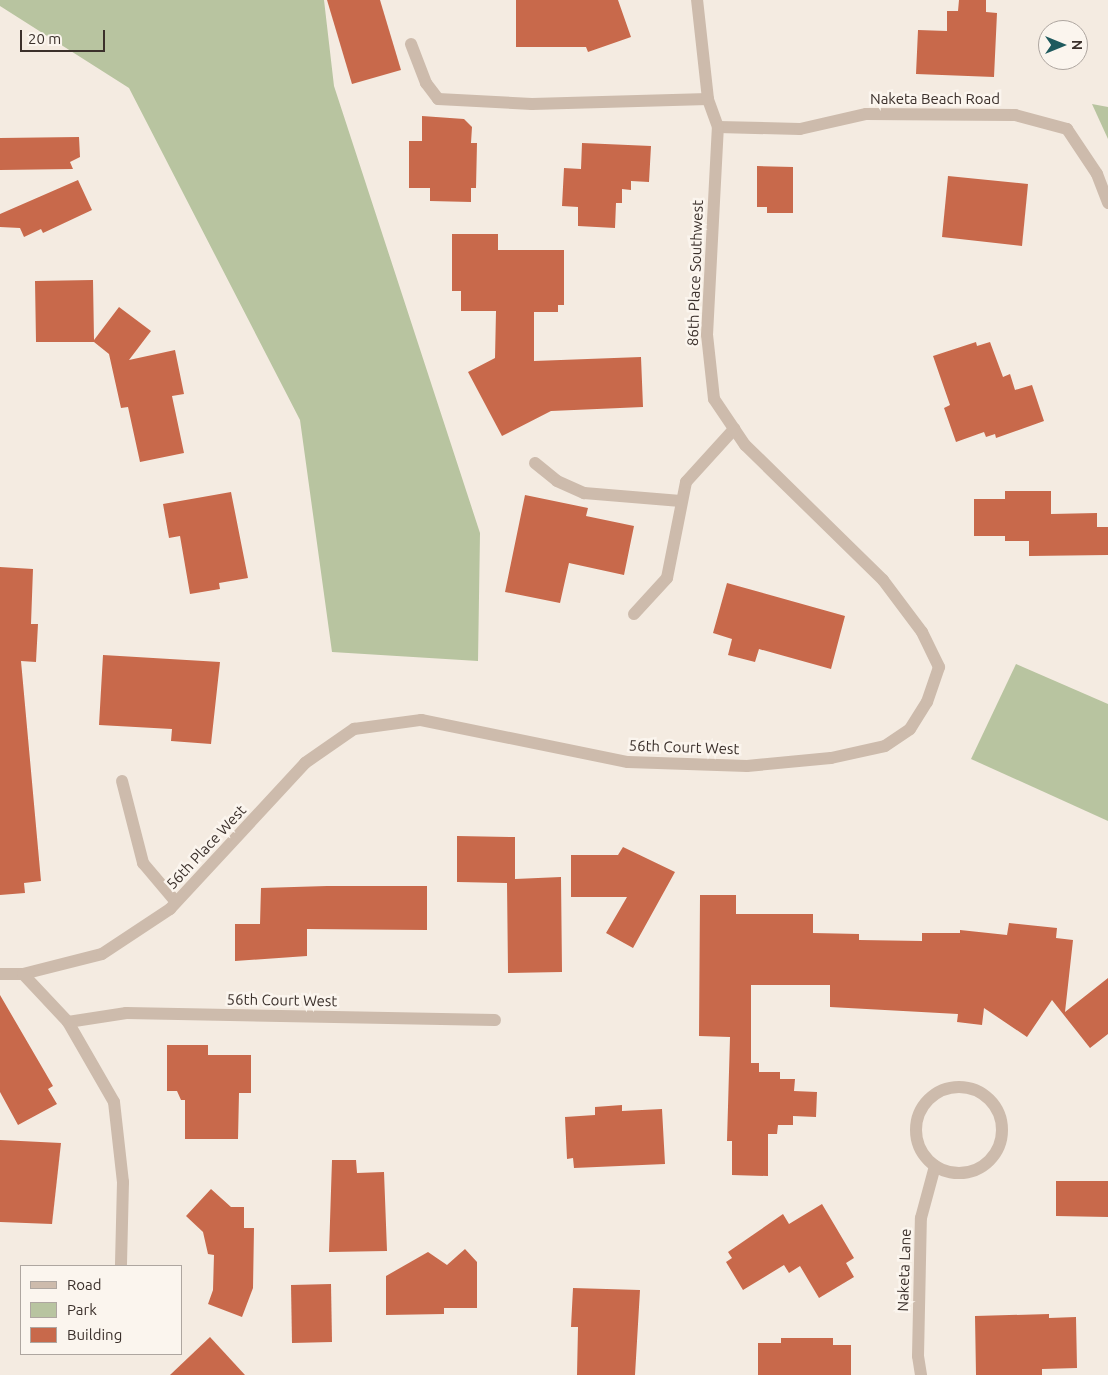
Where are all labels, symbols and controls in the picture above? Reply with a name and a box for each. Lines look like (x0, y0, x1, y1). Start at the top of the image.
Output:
scale bar (22, 20, 108, 52)
north arrow (1038, 20, 1088, 70)
text: 20 m (28, 30, 61, 47)
text: N (1069, 40, 1085, 50)
street label: Naketa Beach Road (870, 90, 1000, 108)
street label: 86th Place Southwest (683, 200, 707, 346)
street label: 56th Court West (628, 736, 740, 758)
street label: 56th Place West (162, 801, 250, 893)
street label: 56th Court West (227, 990, 337, 1010)
street label: Naketa Lane (894, 1228, 914, 1312)
legend (20, 1265, 182, 1355)
text: Road (67, 1276, 102, 1293)
text: Park (67, 1301, 97, 1318)
text: Building (67, 1326, 122, 1343)

